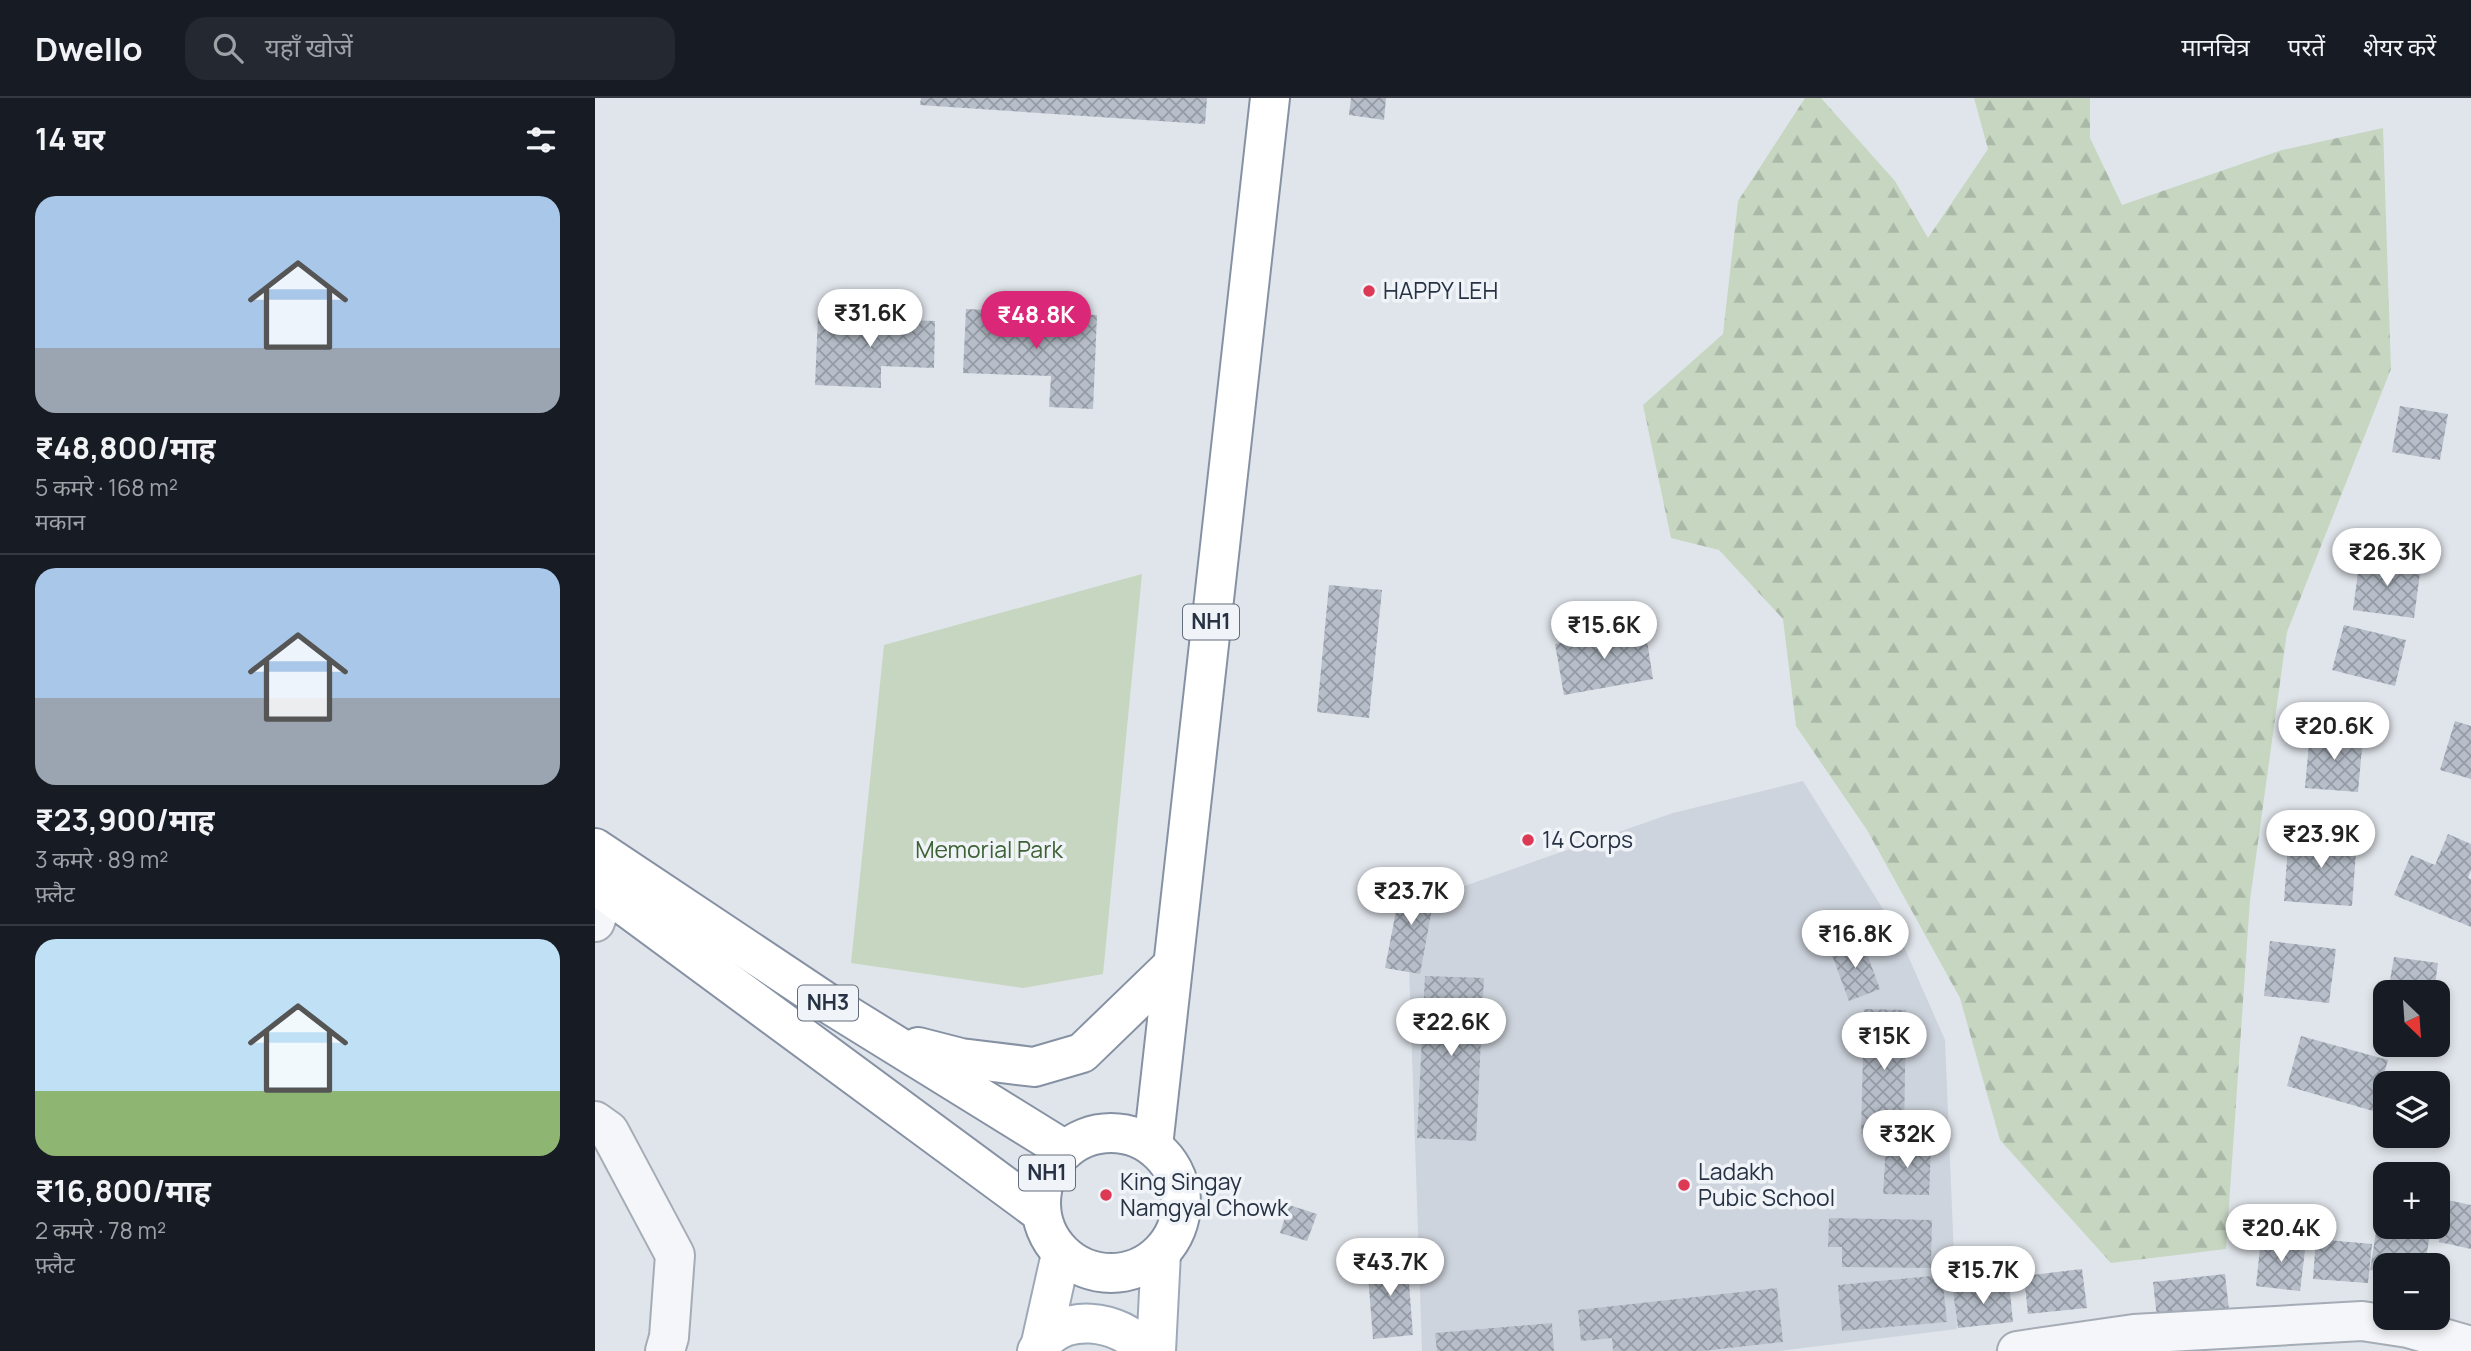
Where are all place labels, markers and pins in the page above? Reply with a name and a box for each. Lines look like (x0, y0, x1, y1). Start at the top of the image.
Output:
place label: HAPPY LEH (1383, 274, 1498, 306)
marker: HAPPY LEH (1361, 283, 1377, 299)
pin: ₹31.6K (813, 289, 927, 349)
pin: ₹48.8K (979, 292, 1093, 351)
pin: ₹26.3K (2330, 528, 2444, 588)
pin: ₹15.6K (1547, 602, 1661, 661)
pin: ₹20.6K (2277, 702, 2391, 762)
pin: ₹23.9K (2264, 810, 2378, 870)
place label: 14 Corps (1542, 823, 1633, 855)
marker: 14 Corps (1520, 832, 1536, 848)
pin: ₹23.7K (1354, 868, 1468, 927)
pin: ₹16.8K (1798, 910, 1912, 970)
pin: ₹22.6K (1394, 998, 1508, 1058)
pin: ₹15K (1843, 1012, 1925, 1072)
pin: ₹32K (1866, 1110, 1948, 1170)
place label: Ladakh Pubic School (1698, 1155, 1835, 1213)
place label: King Singay Namgyal Chowk (1120, 1165, 1289, 1223)
marker: Ladakh Pubic School (1676, 1177, 1692, 1193)
marker: King Singay Namgyal Chowk (1098, 1187, 1114, 1203)
pin: ₹20.4K (2224, 1204, 2338, 1264)
pin: ₹43.7K (1333, 1238, 1447, 1298)
pin: ₹15.7K (1926, 1246, 2040, 1306)

